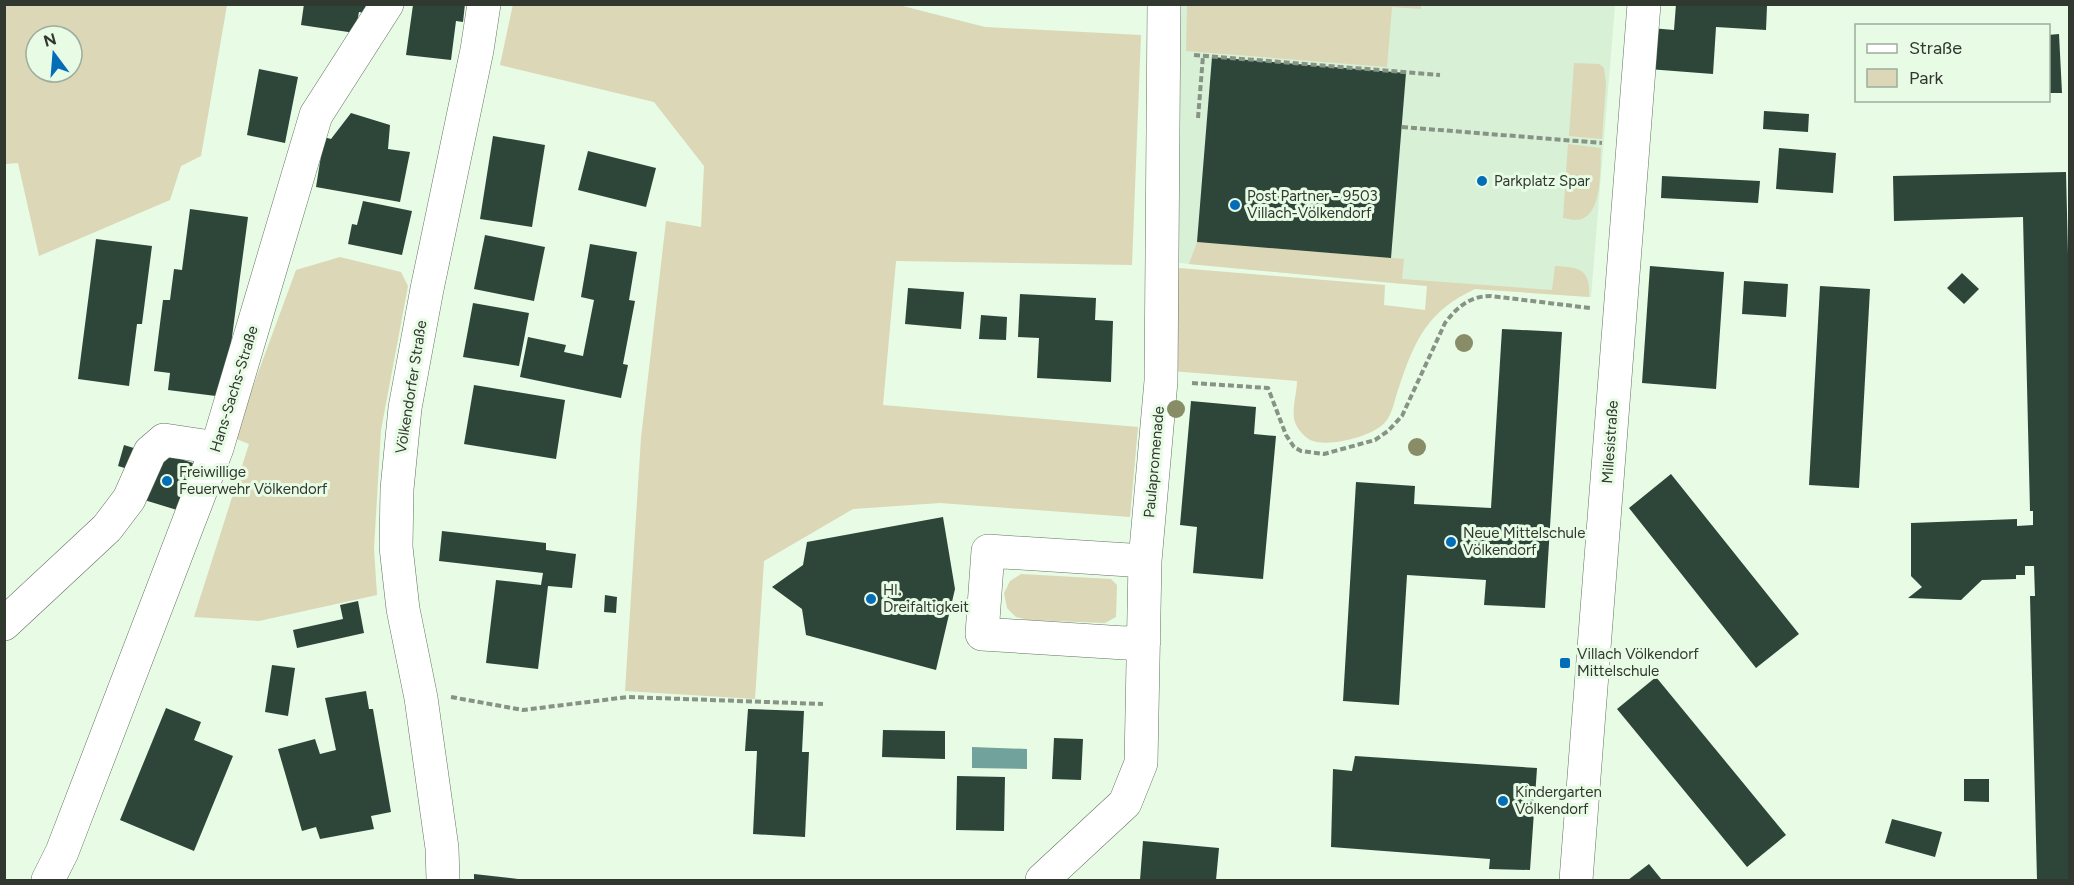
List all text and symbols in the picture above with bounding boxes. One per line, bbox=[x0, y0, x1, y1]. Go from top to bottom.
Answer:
north arrow bbox=[24, 24, 84, 84]
legend bbox=[1855, 24, 2050, 102]
text: N bbox=[41, 29, 59, 51]
text: Straße bbox=[1909, 37, 1962, 59]
text: Park bbox=[1909, 67, 1944, 89]
place label: Parkplatz Spar bbox=[1494, 172, 1590, 190]
marker: Parkplatz Spar bbox=[1475, 174, 1489, 188]
place label: Post Partner - 9503 Villach-Völkendorf bbox=[1247, 187, 1378, 222]
marker: Post Partner - 9503 Villach-Völkendorf bbox=[1228, 198, 1242, 212]
street label: Völkendorfer Straße bbox=[392, 319, 430, 455]
street label: Hans-Sachs-Straße bbox=[206, 324, 262, 454]
street label: Millesistraße bbox=[1598, 400, 1622, 484]
street label: Paulapromenade bbox=[1140, 405, 1168, 519]
place label: Freiwillige Feuerwehr Völkendorf bbox=[179, 463, 328, 498]
marker: Freiwillige Feuerwehr Völkendorf bbox=[160, 474, 174, 488]
place label: Neue Mittelschule Völkendorf bbox=[1463, 524, 1585, 559]
marker: Neue Mittelschule Völkendorf bbox=[1444, 535, 1458, 549]
place label: Hl. Dreifaltigkeit bbox=[883, 581, 969, 616]
marker: Hl. Dreifaltigkeit bbox=[864, 592, 878, 606]
place label: Villach Völkendorf Mittelschule bbox=[1577, 645, 1699, 680]
marker: Villach Völkendorf Mittelschule bbox=[1558, 656, 1572, 670]
place label: Kindergarten Völkendorf bbox=[1515, 783, 1602, 818]
marker: Kindergarten Völkendorf bbox=[1496, 794, 1510, 808]

